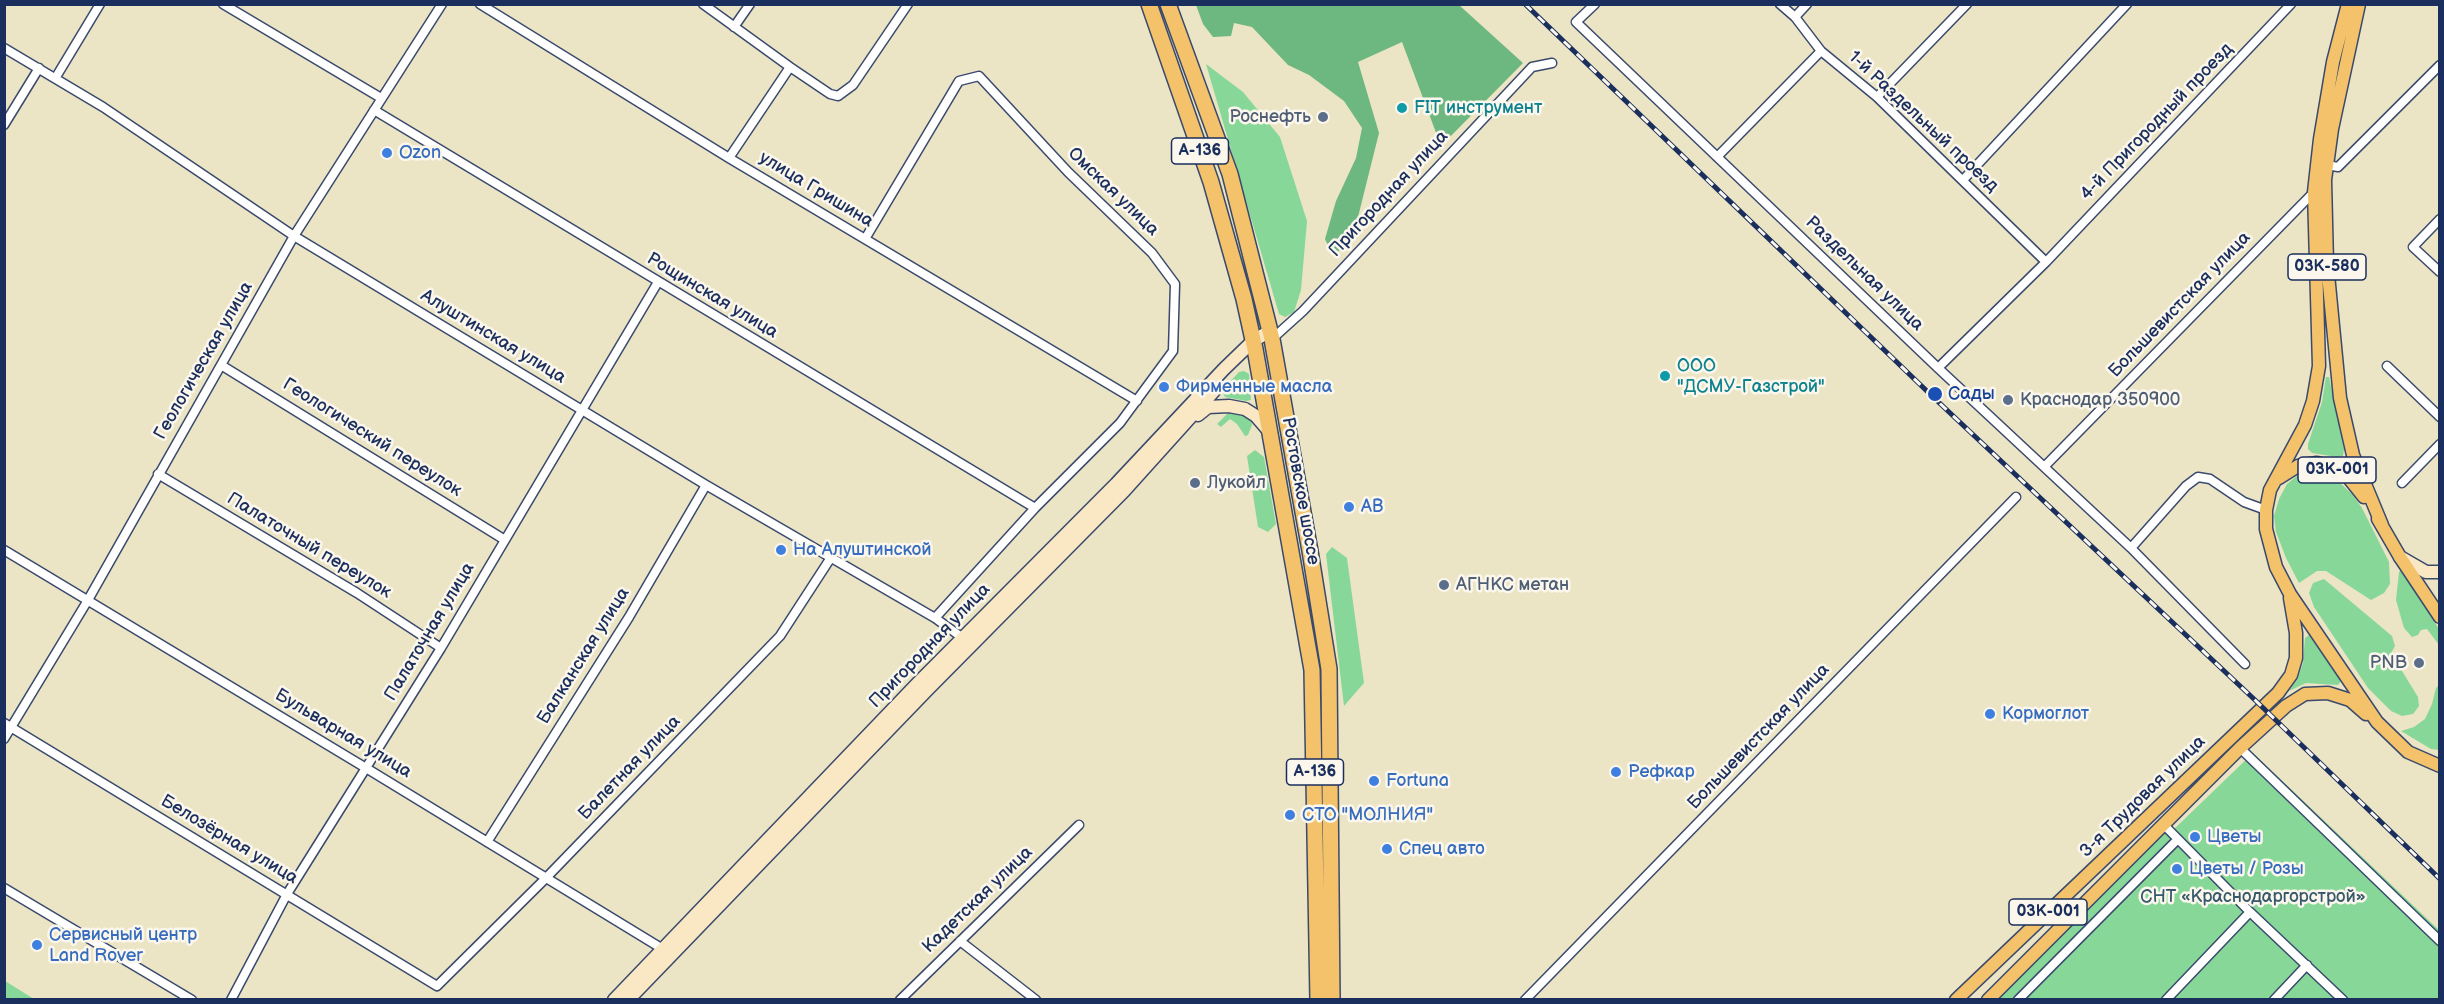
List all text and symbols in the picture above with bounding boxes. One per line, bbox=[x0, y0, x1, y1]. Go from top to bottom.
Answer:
street label: 4-й Пригородный проезд bbox=[2076, 39, 2238, 205]
street label: 1-й Раздельный проезд bbox=[1843, 47, 2003, 197]
place label: FIT инструмент bbox=[1414, 97, 1542, 119]
marker: FIT инструмент bbox=[1395, 101, 1409, 115]
place label: Роснефть bbox=[1229, 106, 1311, 128]
marker: Роснефть bbox=[1316, 110, 1330, 124]
street label: Пригородная улица bbox=[1325, 126, 1453, 262]
road number: А-136 bbox=[1172, 138, 1228, 164]
place label: Ozon bbox=[399, 142, 441, 164]
street label: Омская улица bbox=[1063, 143, 1163, 241]
marker: Ozon bbox=[380, 146, 394, 160]
street label: улица Гришина bbox=[755, 147, 877, 233]
street label: Раздельная улица bbox=[1800, 212, 1928, 336]
street label: Большевистская улица bbox=[2105, 228, 2255, 382]
street label: Рощинская улица bbox=[642, 248, 782, 344]
road number: 03К-580 bbox=[2288, 254, 2366, 280]
street label: Геологическая улица bbox=[150, 278, 258, 444]
street label: Алуштинская улица bbox=[417, 285, 569, 389]
place label: ООО "ДСМУ-Газстрой" bbox=[1677, 355, 1825, 398]
marker: ООО "ДСМУ-Газстрой" bbox=[1658, 369, 1672, 383]
street label: Геологический переулок bbox=[279, 374, 465, 502]
place label: Фирменные масла bbox=[1176, 376, 1332, 398]
marker: Фирменные масла bbox=[1157, 380, 1171, 394]
place label: Сады bbox=[1948, 383, 1995, 405]
marker: Сады bbox=[1926, 385, 1944, 403]
place label: Краснодар 350900 bbox=[2020, 389, 2180, 411]
marker: Краснодар 350900 bbox=[2001, 393, 2015, 407]
street label: Ростовское шоссе bbox=[1276, 415, 1324, 567]
road number: 03К-001 bbox=[2298, 457, 2376, 483]
place label: Лукойл bbox=[1207, 472, 1266, 494]
marker: Лукойл bbox=[1188, 476, 1202, 490]
street label: Палаточный переулок bbox=[223, 488, 395, 604]
place label: АВ bbox=[1361, 496, 1383, 518]
marker: АВ bbox=[1342, 500, 1356, 514]
place label: На Алуштинской bbox=[793, 539, 932, 561]
marker: На Алуштинской bbox=[774, 543, 788, 557]
street label: Палаточная улица bbox=[380, 559, 480, 705]
place label: АГНКС метан bbox=[1456, 574, 1569, 596]
marker: АГНКС метан bbox=[1437, 578, 1451, 592]
street label: Пригородная улица bbox=[865, 579, 995, 713]
street label: Балканская улица bbox=[533, 584, 635, 728]
place label: PNB bbox=[2370, 652, 2407, 674]
marker: PNB bbox=[2412, 656, 2426, 670]
street label: Большевистская улица bbox=[1684, 660, 1834, 814]
street label: Бульварная улица bbox=[271, 685, 415, 783]
place label: Кормоглот bbox=[2002, 703, 2089, 725]
marker: Кормоглот bbox=[1983, 707, 1997, 721]
street label: Балетная улица bbox=[575, 711, 685, 825]
street label: 3-я Трудовая улица bbox=[2076, 731, 2210, 863]
road number: А-136 bbox=[1286, 759, 1344, 785]
place label: Рефкар bbox=[1628, 761, 1695, 783]
marker: Рефкар bbox=[1609, 765, 1623, 779]
place label: Fortuna bbox=[1386, 770, 1449, 792]
marker: Fortuna bbox=[1367, 774, 1381, 788]
street label: Белозёрная улица bbox=[157, 791, 301, 889]
place label: СТО "МОЛНИЯ" bbox=[1302, 804, 1433, 826]
marker: СТО "МОЛНИЯ" bbox=[1283, 808, 1297, 822]
place label: Цветы bbox=[2207, 826, 2262, 848]
marker: Цветы bbox=[2188, 830, 2202, 844]
place label: Спец авто bbox=[1399, 838, 1485, 860]
street label: Кадетская улица bbox=[918, 842, 1038, 958]
marker: Спец авто bbox=[1380, 842, 1394, 856]
place label: Цветы / Розы bbox=[2189, 858, 2304, 880]
marker: Цветы / Розы bbox=[2170, 862, 2184, 876]
park label: СНТ «Краснодаргорстрой» bbox=[2140, 886, 2366, 908]
road number: 03К-001 bbox=[2009, 899, 2087, 925]
place label: Сервисный центр Land Rover bbox=[49, 924, 197, 966]
marker: Сервисный центр Land Rover bbox=[30, 938, 44, 952]

